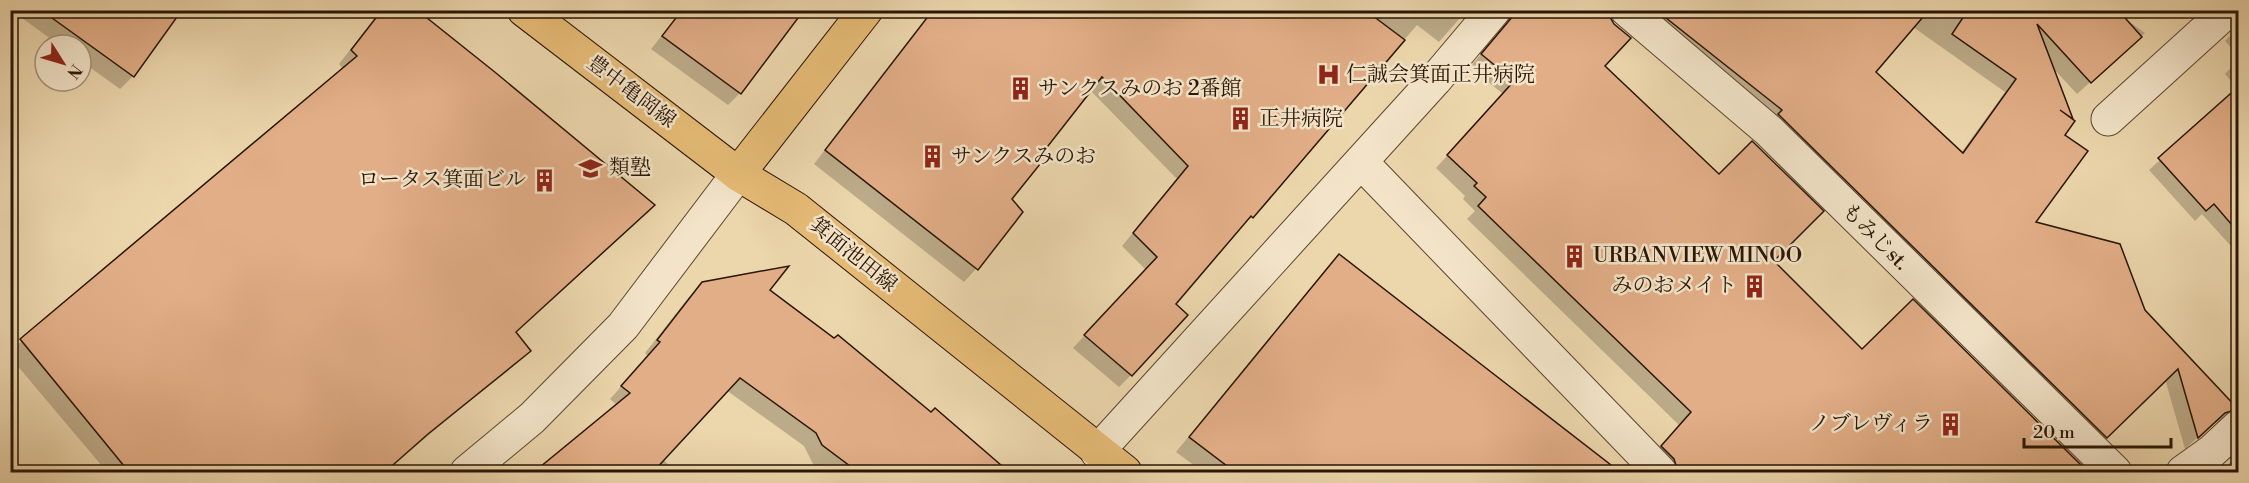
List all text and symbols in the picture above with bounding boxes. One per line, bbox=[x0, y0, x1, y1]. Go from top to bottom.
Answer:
north arrow bbox=[33, 33, 93, 93]
street label: 豊中亀岡線 bbox=[581, 50, 681, 134]
text: N bbox=[62, 60, 86, 83]
hospital icon: 仁誠会箕面正井病院 bbox=[1315, 62, 1341, 88]
place label: 仁誠会箕面正井病院 bbox=[1346, 62, 1535, 88]
building icon: サンクスみのお 2番館 bbox=[1007, 76, 1033, 102]
place label: サンクスみのお 2番館 bbox=[1038, 76, 1242, 102]
building icon: 正井病院 bbox=[1228, 106, 1254, 132]
place label: 正井病院 bbox=[1259, 106, 1343, 132]
building icon: サンクスみのお bbox=[920, 144, 946, 170]
place label: サンクスみのお bbox=[951, 144, 1096, 170]
school or university icon: 類塾 bbox=[578, 155, 604, 181]
place label: 類塾 bbox=[609, 155, 651, 181]
place label: ロータス箕面ビル bbox=[358, 167, 526, 193]
building icon: ロータス箕面ビル bbox=[531, 167, 557, 193]
street label: もみじst. bbox=[1836, 198, 1914, 276]
street label: 箕面池田線 bbox=[804, 212, 902, 298]
building icon: URBANVIEW MINOO bbox=[1562, 243, 1588, 269]
place label: URBANVIEW MINOO bbox=[1593, 243, 1802, 269]
place label: みのおメイト bbox=[1611, 273, 1737, 299]
building icon: みのおメイト bbox=[1742, 273, 1768, 299]
place label: ノブレヴィラ bbox=[1809, 411, 1933, 437]
building icon: ノブレヴィラ bbox=[1938, 411, 1964, 437]
scale bar bbox=[2024, 411, 2171, 449]
text: 20 m bbox=[2033, 421, 2075, 444]

